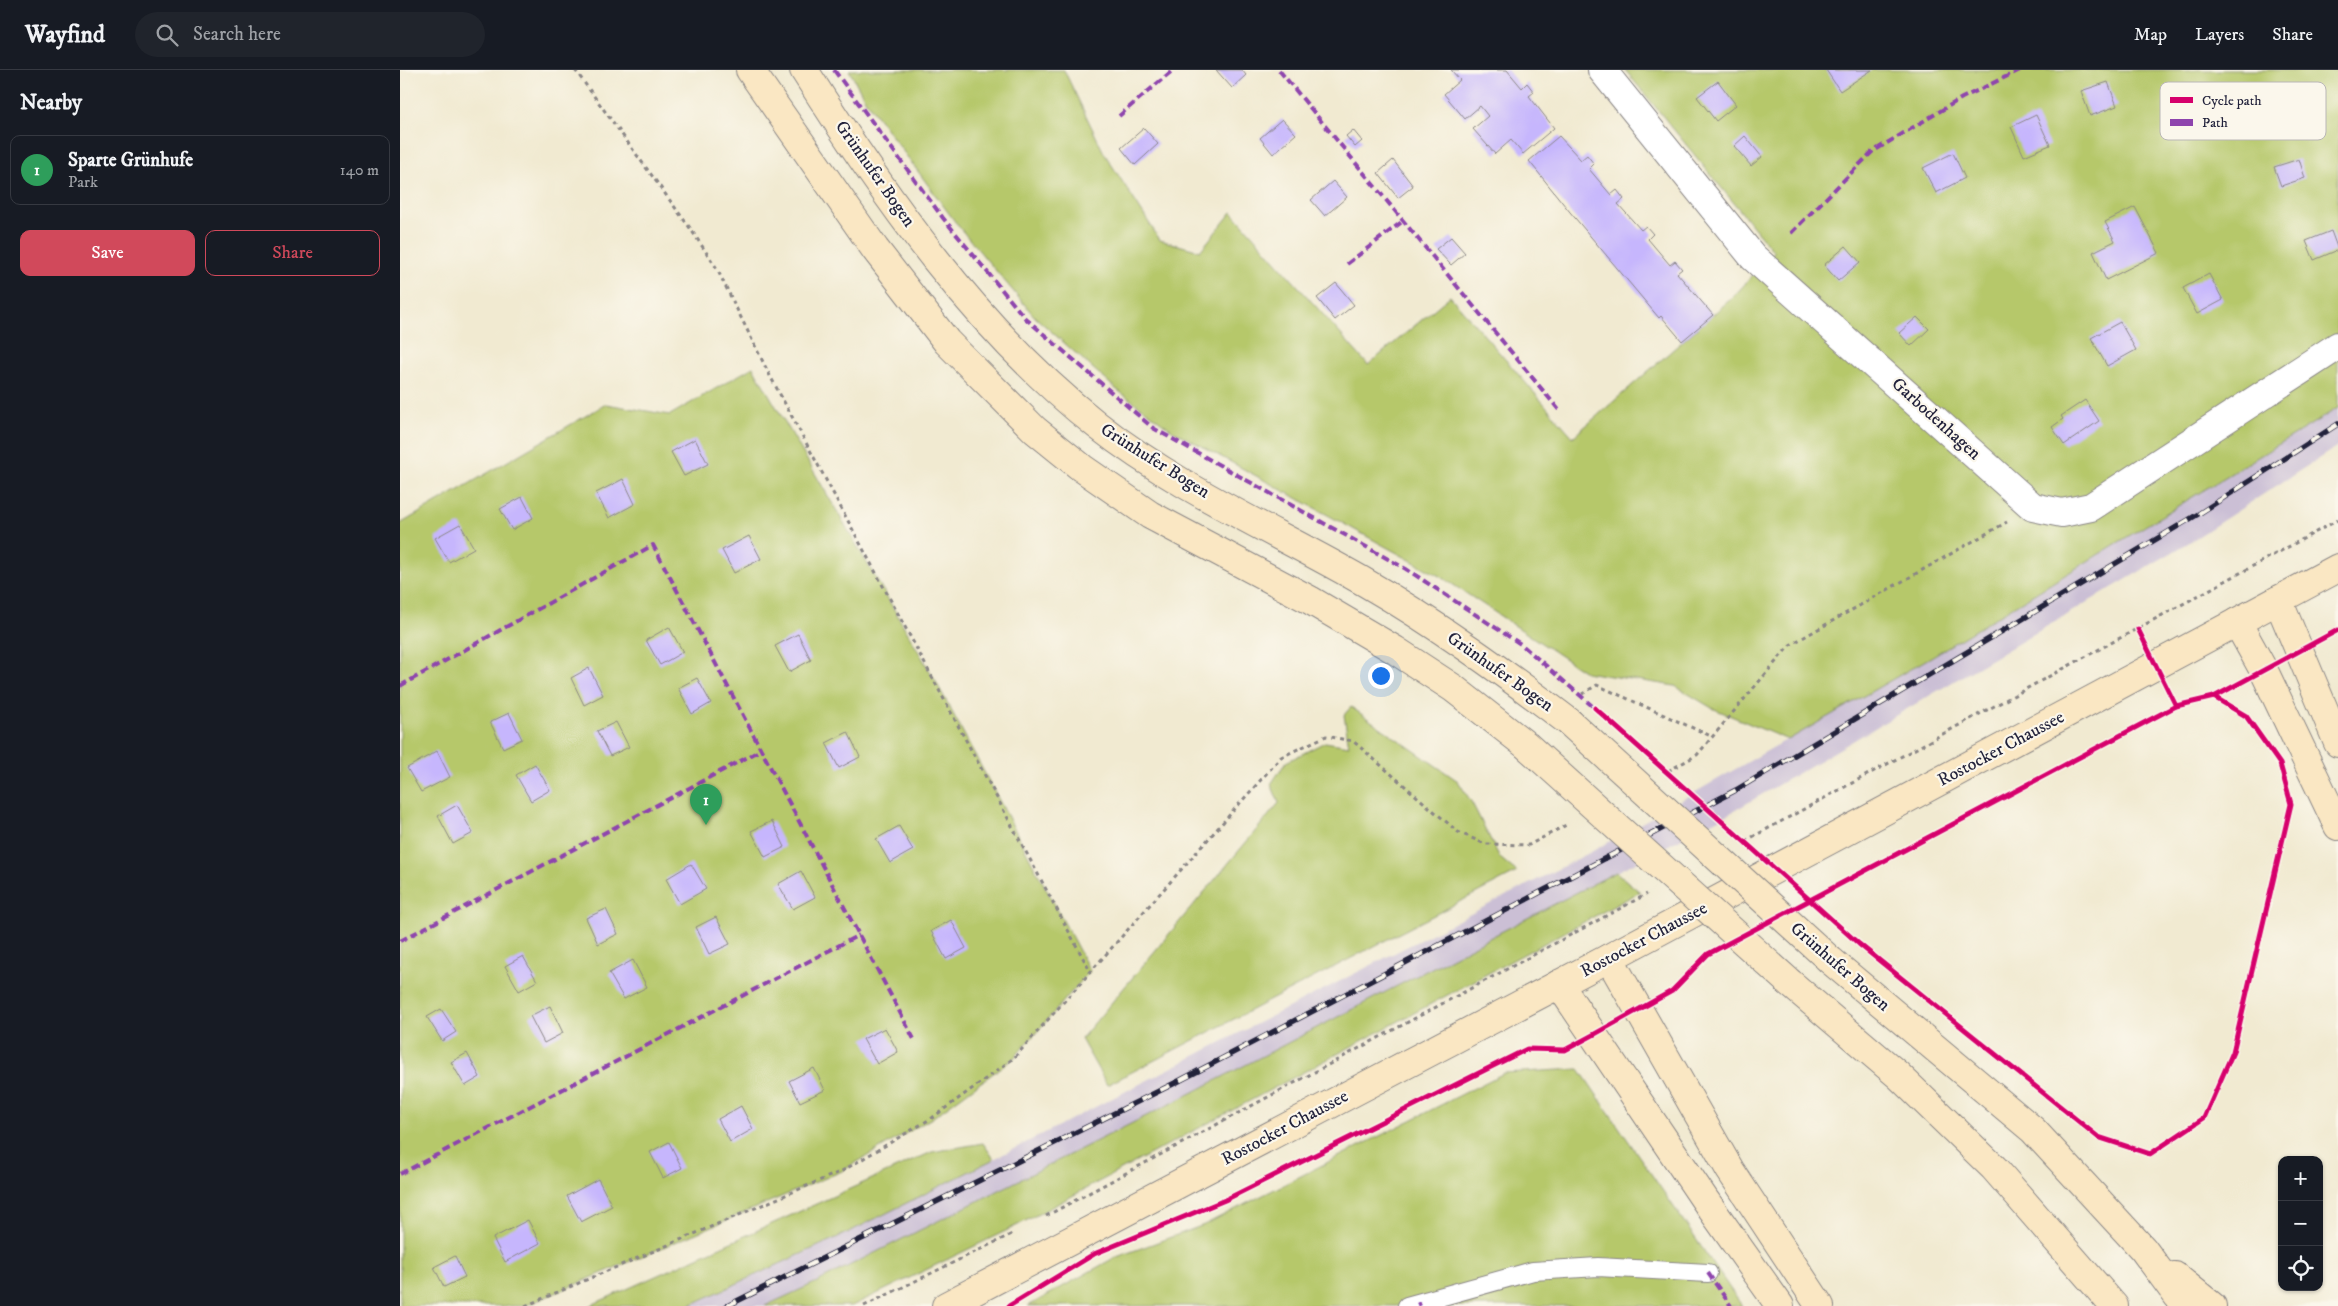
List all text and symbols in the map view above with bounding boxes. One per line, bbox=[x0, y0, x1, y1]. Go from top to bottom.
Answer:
search box bbox=[135, 12, 485, 57]
text: Wayfind bbox=[25, 20, 105, 50]
icon: search bbox=[153, 21, 181, 49]
text: Search here bbox=[193, 23, 281, 46]
text: Map bbox=[2134, 24, 2167, 46]
text: Layers bbox=[2195, 24, 2244, 46]
text: Share bbox=[2272, 24, 2313, 46]
legend bbox=[2160, 82, 2326, 140]
text: Nearby bbox=[20, 90, 82, 116]
text: Cycle path bbox=[2202, 92, 2262, 110]
text: Path bbox=[2202, 114, 2229, 132]
street label: Grünhufer Bogen bbox=[830, 117, 920, 232]
text: Sparte Grünhufe bbox=[68, 149, 193, 172]
text: 1 bbox=[34, 160, 40, 180]
text: 140 m bbox=[340, 160, 379, 180]
text: Park bbox=[68, 172, 98, 192]
button: Save bbox=[20, 230, 195, 276]
button: Share bbox=[205, 230, 380, 276]
street label: Garbodenhagen bbox=[1887, 373, 1986, 465]
street label: Grünhufer Bogen bbox=[1096, 419, 1214, 504]
street label: Grünhufer Bogen bbox=[1443, 627, 1558, 717]
your location bbox=[1368, 663, 1394, 689]
street label: Rostocker Chaussee bbox=[1934, 706, 2068, 792]
pin: 1 bbox=[690, 784, 722, 825]
street label: Rostocker Chaussee bbox=[1577, 897, 1711, 983]
street label: Grünhufer Bogen bbox=[1786, 918, 1895, 1017]
street label: Rostocker Chaussee bbox=[1218, 1085, 1352, 1171]
map controls bbox=[2278, 1156, 2323, 1291]
button: + bbox=[2278, 1156, 2323, 1201]
button: − bbox=[2278, 1201, 2323, 1246]
button: locate bbox=[2278, 1246, 2323, 1291]

